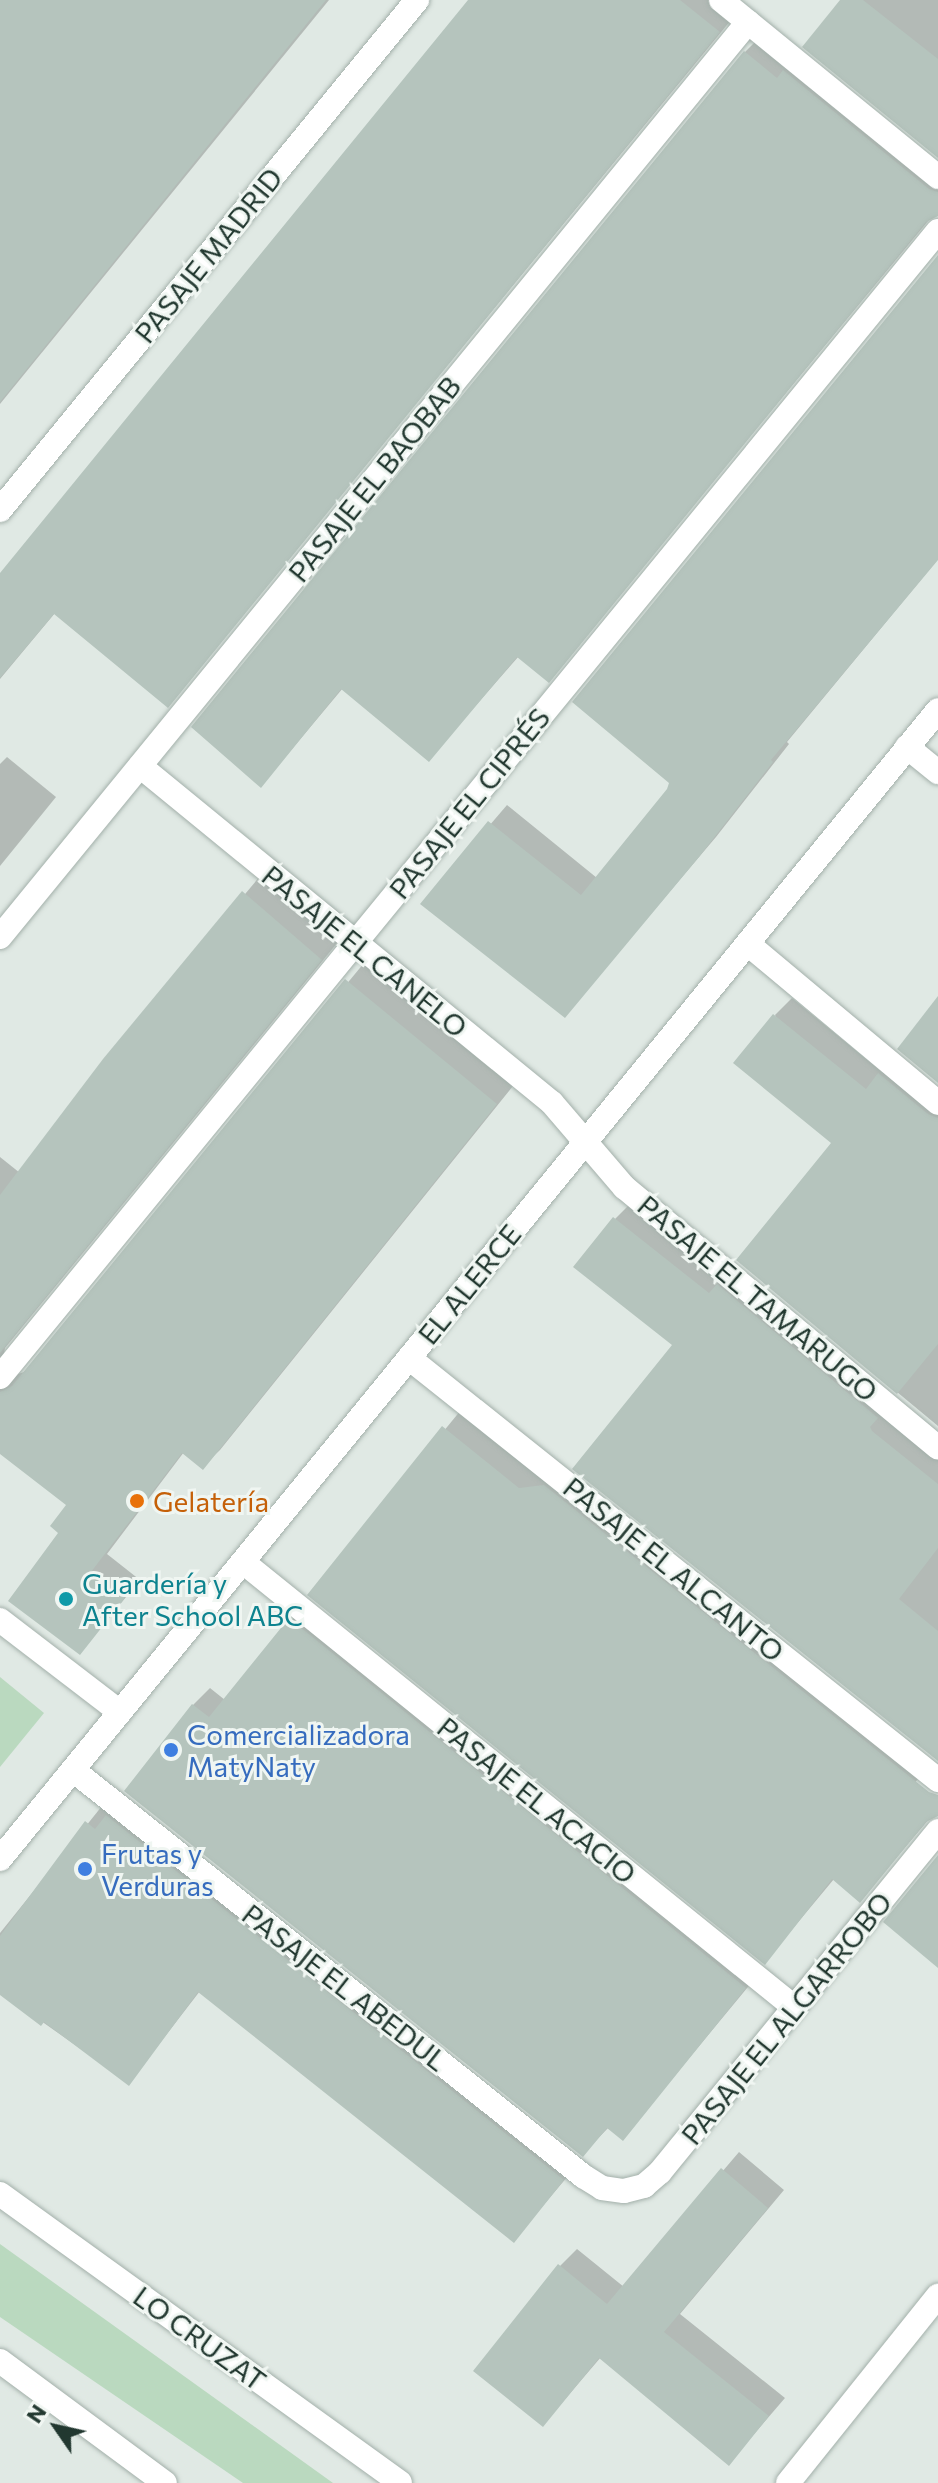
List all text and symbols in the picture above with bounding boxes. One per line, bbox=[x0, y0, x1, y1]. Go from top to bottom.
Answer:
street label: PASAJE MADRID bbox=[127, 161, 289, 349]
street label: PASAJE EL BAOBAB bbox=[281, 370, 467, 588]
street label: PASAJE EL CIPRÉS bbox=[382, 701, 556, 905]
street label: PASAJE EL CANELO bbox=[256, 858, 474, 1044]
street label: PASAJE EL TAMARUGO bbox=[631, 1188, 885, 1408]
street label: EL ALERCE bbox=[411, 1217, 527, 1351]
street label: PASAJE EL ALCANTO bbox=[557, 1470, 791, 1668]
place label: Gelatería bbox=[153, 1484, 269, 1518]
marker: Gelatería bbox=[128, 1492, 146, 1510]
place label: Guardería y After School ABC bbox=[82, 1566, 303, 1632]
marker: Guardería y After School ABC bbox=[57, 1590, 75, 1608]
street label: PASAJE EL ACACIO bbox=[431, 1710, 643, 1890]
place label: Comercializadora MatyNaty bbox=[187, 1717, 410, 1783]
marker: Comercializadora MatyNaty bbox=[162, 1741, 180, 1759]
place label: Frutas y Verduras bbox=[101, 1836, 214, 1902]
marker: Frutas y Verduras bbox=[76, 1860, 94, 1878]
street label: PASAJE EL ALGARROBO bbox=[674, 1885, 898, 2151]
street label: PASAJE EL ABEDUL bbox=[236, 1897, 454, 2077]
street label: LO CRUZAT bbox=[127, 2279, 273, 2397]
north arrow bbox=[16, 2387, 96, 2467]
text: N bbox=[20, 2399, 51, 2428]

